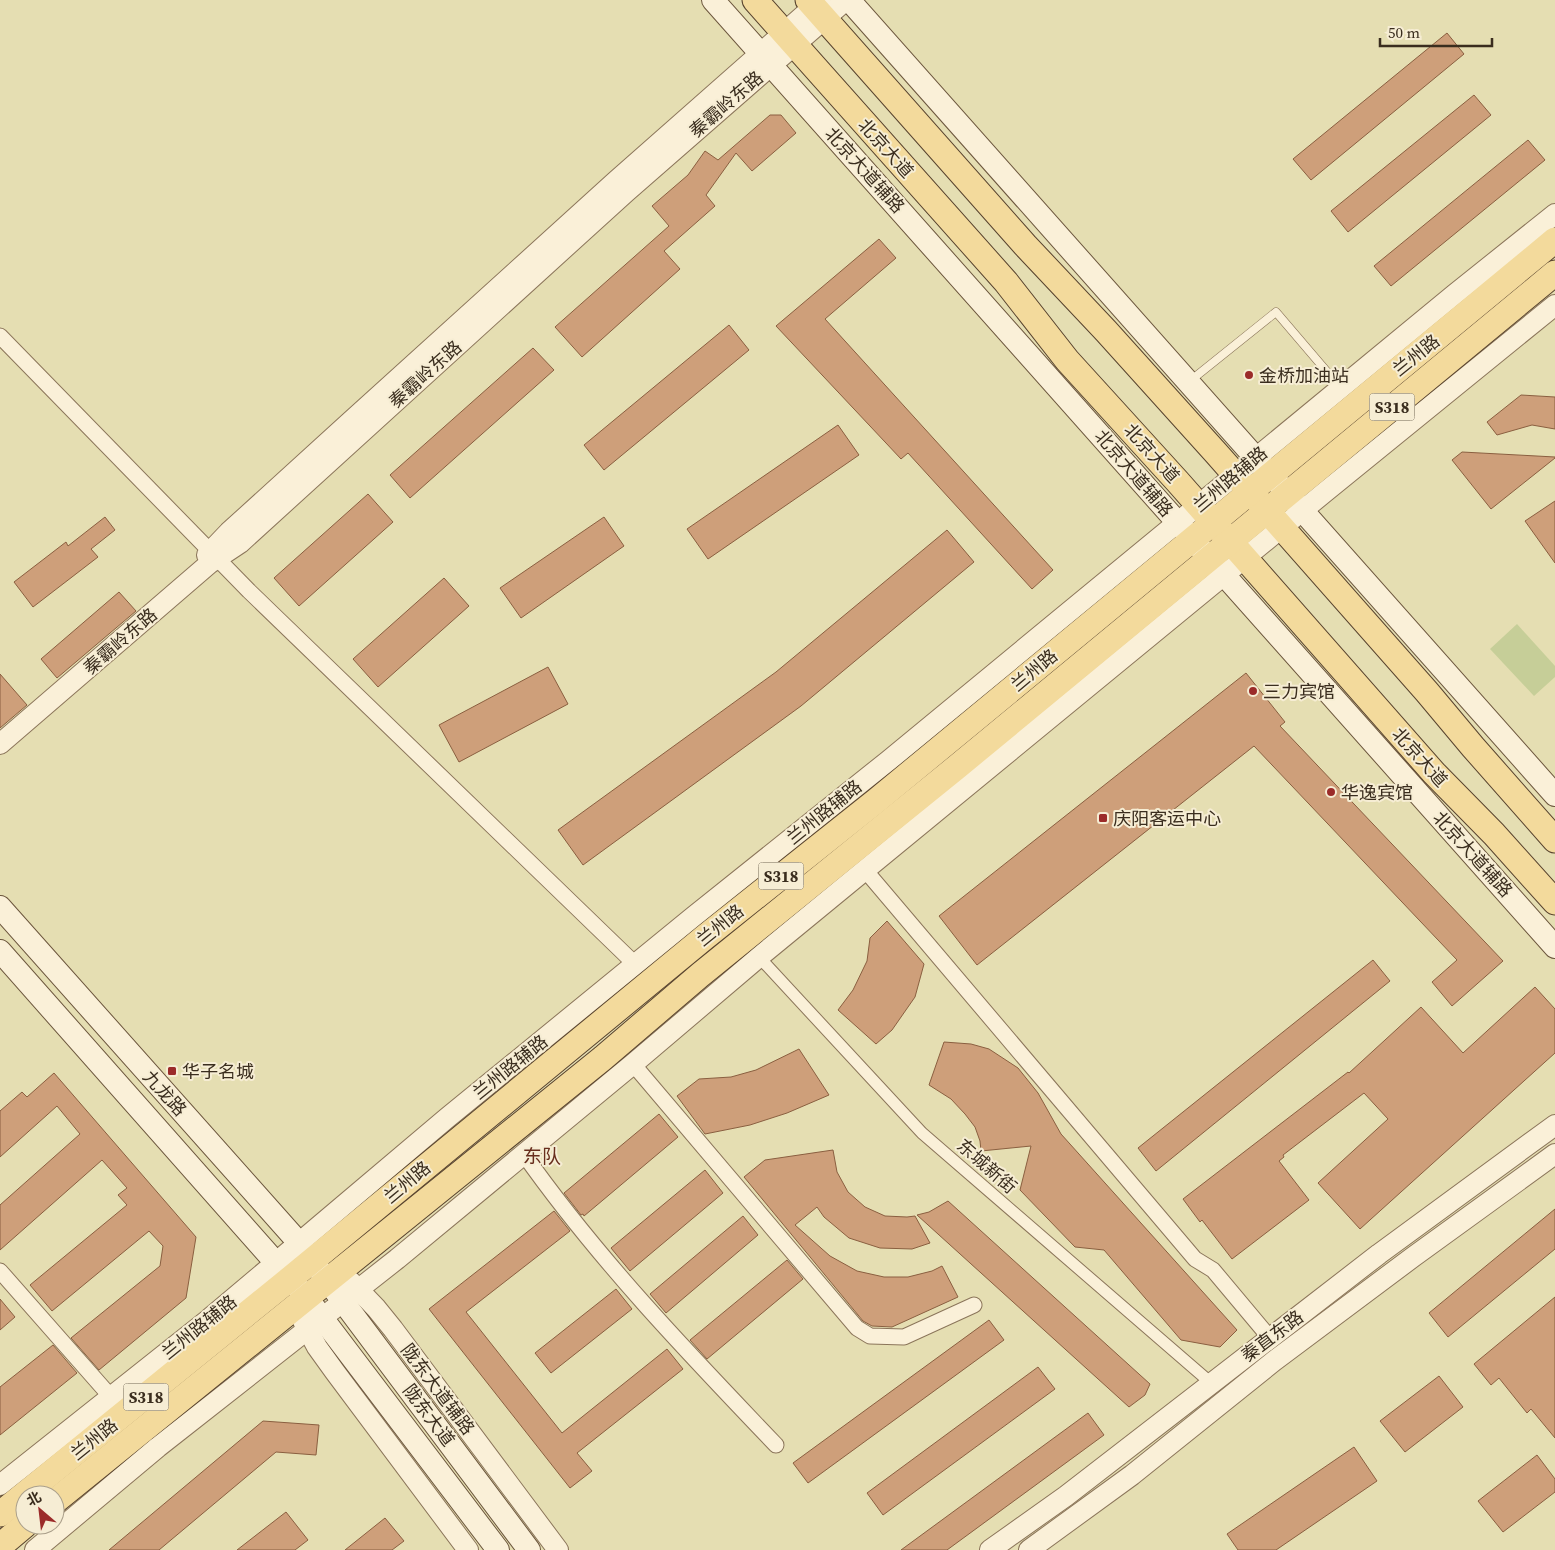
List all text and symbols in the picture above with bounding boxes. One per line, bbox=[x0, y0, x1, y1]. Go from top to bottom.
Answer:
scale bar bbox=[1380, 15, 1492, 47]
text: 50 m bbox=[1388, 22, 1420, 43]
street label: 秦霸岭东路 bbox=[684, 65, 768, 143]
street label: 北京大道 bbox=[853, 113, 919, 183]
street label: 北京大道辅路 bbox=[820, 122, 910, 218]
street label: 兰州路 bbox=[1387, 328, 1445, 382]
street label: 秦霸岭东路 bbox=[383, 335, 467, 413]
place label: 金桥加油站 bbox=[1259, 363, 1349, 388]
marker: 金桥加油站 bbox=[1243, 369, 1255, 381]
road number: S318 bbox=[1370, 394, 1414, 421]
street label: 北京大道 bbox=[1119, 418, 1185, 488]
street label: 北京大道辅路 bbox=[1089, 424, 1179, 522]
street label: 兰州路辅路 bbox=[1187, 440, 1273, 518]
street label: 秦霸岭东路 bbox=[78, 602, 162, 680]
street label: 兰州路 bbox=[1005, 643, 1063, 697]
place label: 三力宾馆 bbox=[1263, 679, 1335, 704]
marker: 三力宾馆 bbox=[1247, 685, 1259, 697]
street label: 北京大道 bbox=[1387, 722, 1453, 792]
street label: 兰州路辅路 bbox=[781, 774, 867, 850]
place label: 华逸宾馆 bbox=[1341, 780, 1413, 805]
marker: 华逸宾馆 bbox=[1325, 786, 1337, 798]
place label: 庆阳客运中心 bbox=[1113, 806, 1221, 831]
street label: 北京大道辅路 bbox=[1428, 806, 1518, 902]
marker: 庆阳客运中心 bbox=[1097, 812, 1109, 824]
road number: S318 bbox=[758, 862, 804, 889]
street label: 兰州路 bbox=[691, 898, 749, 952]
street label: 兰州路辅路 bbox=[467, 1029, 553, 1105]
place label: 华子名城 bbox=[182, 1059, 254, 1084]
street label: 九龙路 bbox=[138, 1065, 192, 1121]
marker: 华子名城 bbox=[166, 1065, 178, 1077]
street label: 东城新街 bbox=[952, 1133, 1022, 1199]
district label: 东队 bbox=[523, 1143, 561, 1169]
street label: 兰州路 bbox=[378, 1155, 436, 1209]
street label: 兰州路辅路 bbox=[156, 1289, 242, 1365]
street label: 秦直东路 bbox=[1236, 1304, 1308, 1368]
street label: 陇东大道辅路 bbox=[397, 1339, 479, 1439]
street label: 陇东大道 bbox=[399, 1380, 459, 1450]
road number: S318 bbox=[124, 1384, 168, 1410]
street label: 兰州路 bbox=[65, 1412, 123, 1466]
north arrow bbox=[15, 1485, 65, 1535]
text: 北 bbox=[23, 1486, 45, 1511]

